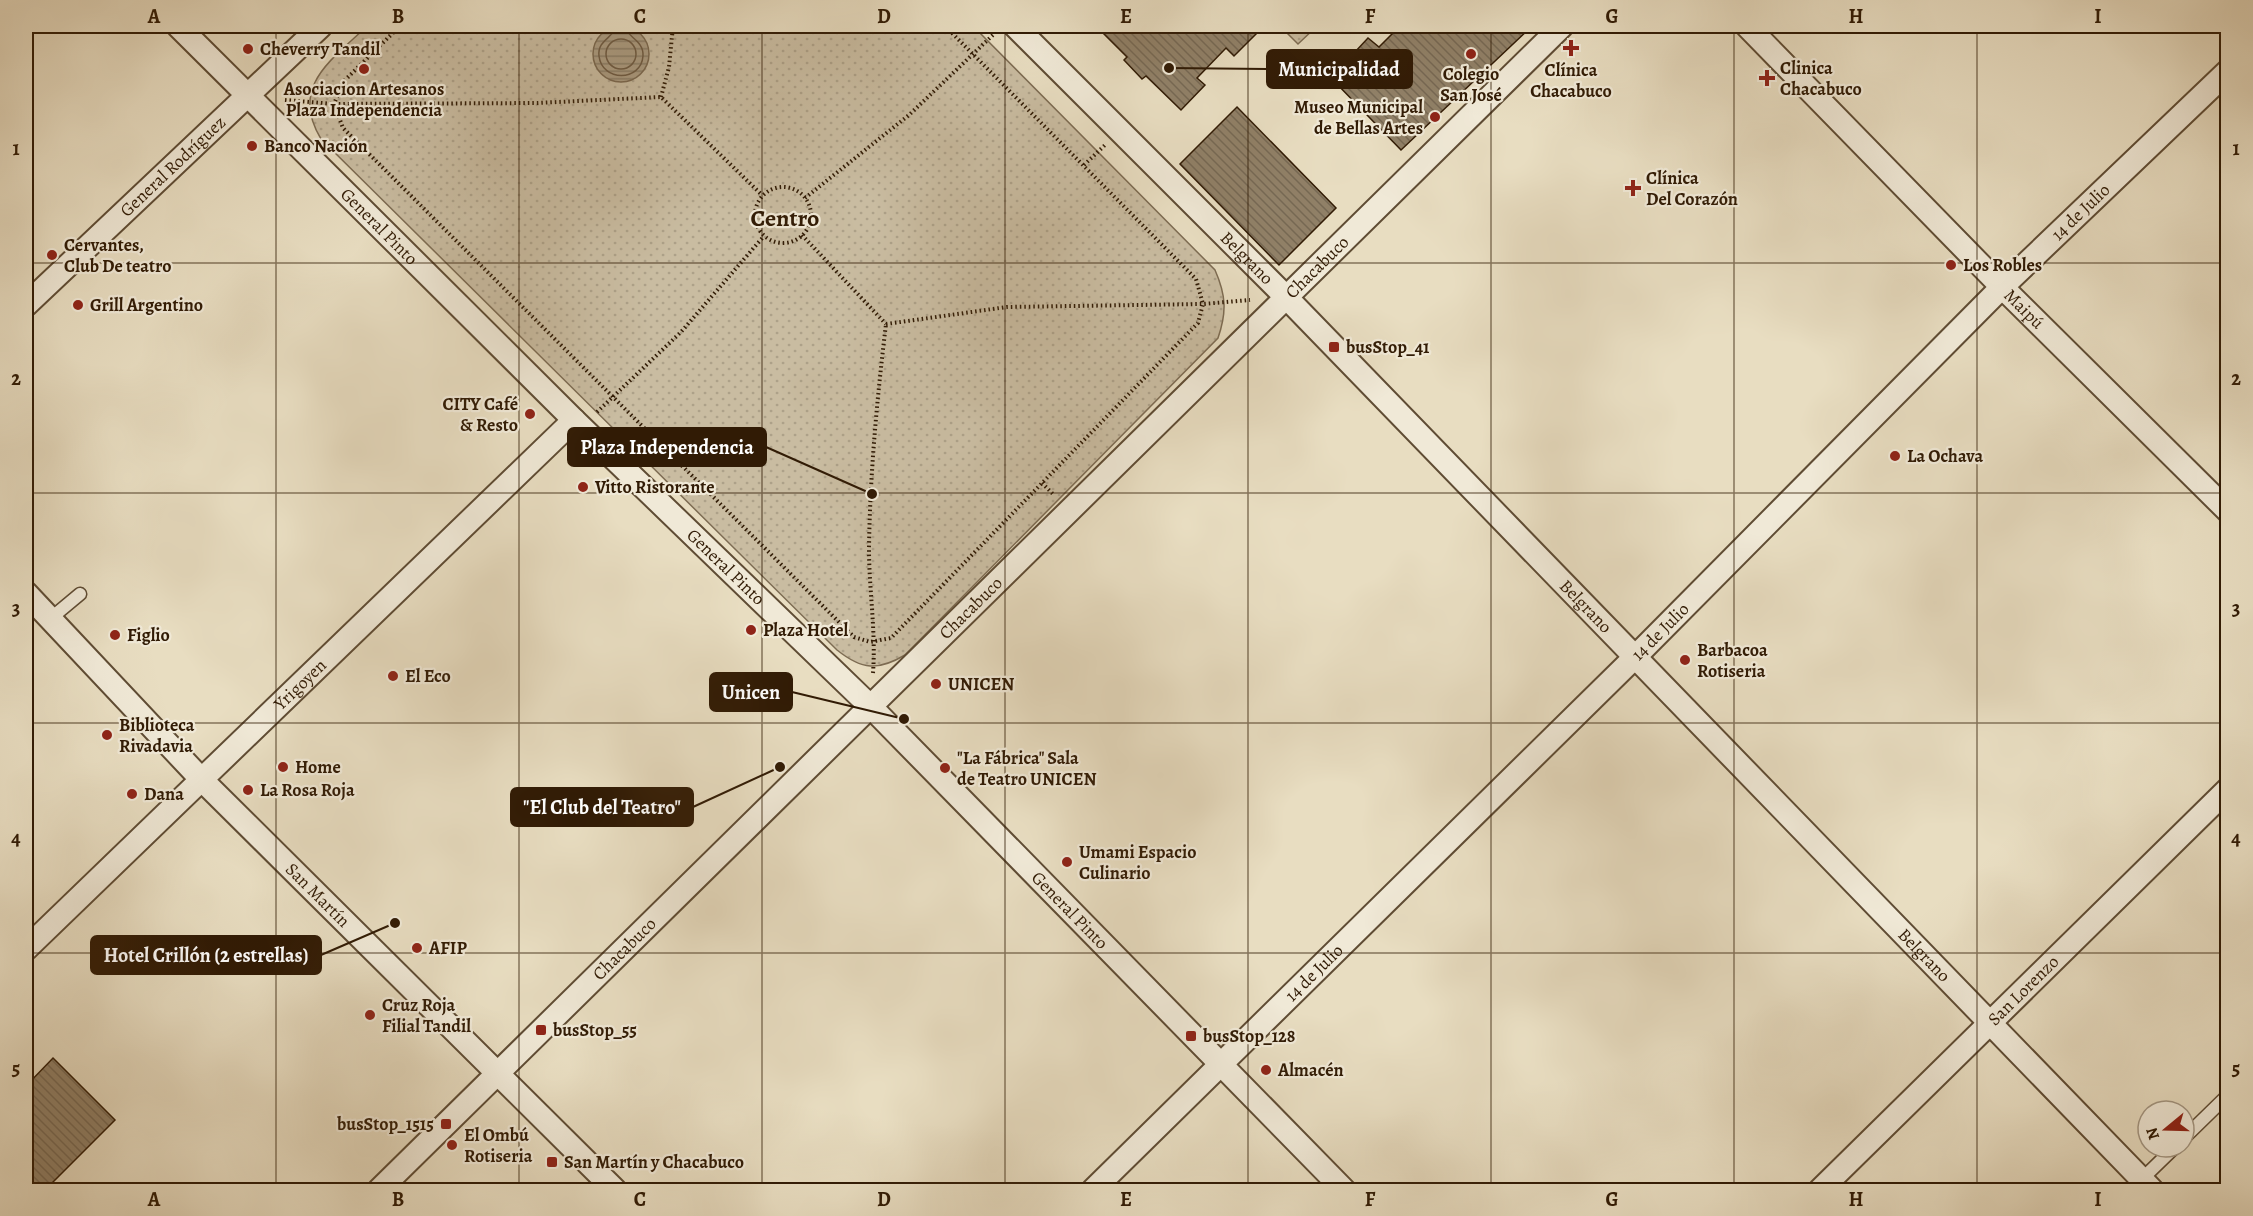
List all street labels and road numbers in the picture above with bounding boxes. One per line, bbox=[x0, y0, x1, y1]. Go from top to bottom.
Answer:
street label: General Rodríguez bbox=[115, 110, 231, 222]
street label: 14 de Julio bbox=[2046, 178, 2115, 246]
street label: General Pinto bbox=[335, 182, 423, 270]
street label: Belgrano bbox=[1215, 226, 1279, 290]
street label: Chacabuco bbox=[1280, 230, 1354, 304]
street label: Maipú bbox=[1999, 284, 2050, 334]
street label: General Pinto bbox=[682, 523, 770, 610]
street label: Chacabuco bbox=[934, 571, 1008, 645]
street label: Belgrano bbox=[1554, 574, 1617, 638]
street label: 14 de Julio bbox=[1626, 597, 1694, 666]
street label: Yrigoyen bbox=[268, 653, 332, 716]
street label: San Martín bbox=[280, 857, 356, 933]
street label: General Pinto bbox=[1026, 866, 1114, 954]
street label: Chacabuco bbox=[587, 912, 661, 985]
street label: Belgrano bbox=[1893, 923, 1956, 987]
street label: 14 de Julio bbox=[1280, 939, 1348, 1007]
street label: San Lorenzo bbox=[1982, 950, 2064, 1031]

